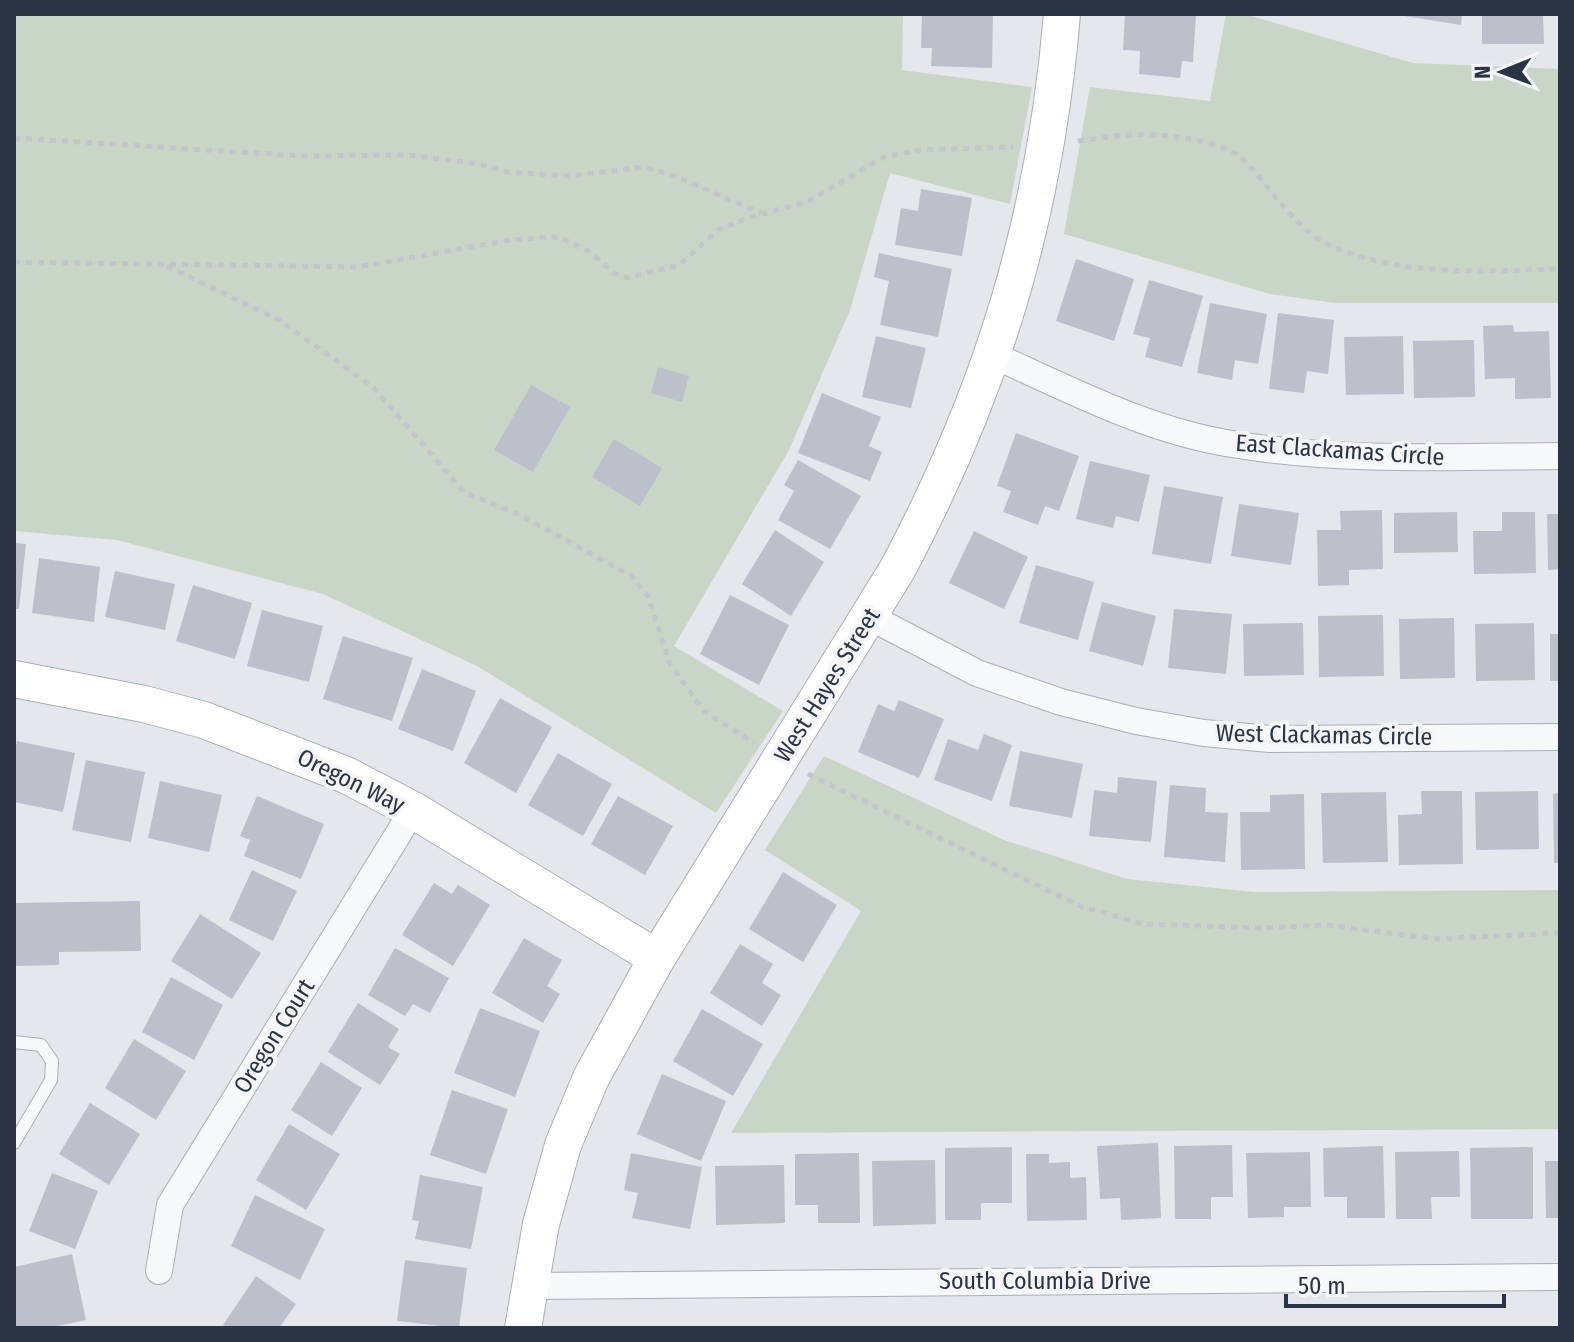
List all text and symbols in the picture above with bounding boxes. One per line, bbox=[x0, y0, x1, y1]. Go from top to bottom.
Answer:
north arrow bbox=[1462, 32, 1542, 112]
text: N bbox=[1469, 66, 1496, 79]
street label: East Clackamas Circle bbox=[1235, 429, 1445, 471]
street label: West Hayes Street bbox=[768, 603, 886, 767]
street label: West Clackamas Circle bbox=[1216, 719, 1432, 751]
street label: Oregon Way bbox=[293, 743, 409, 819]
street label: Oregon Court bbox=[228, 974, 320, 1098]
scale bar bbox=[1286, 1258, 1504, 1308]
street label: South Columbia Drive bbox=[939, 1267, 1151, 1295]
text: 50 m bbox=[1298, 1272, 1346, 1300]

